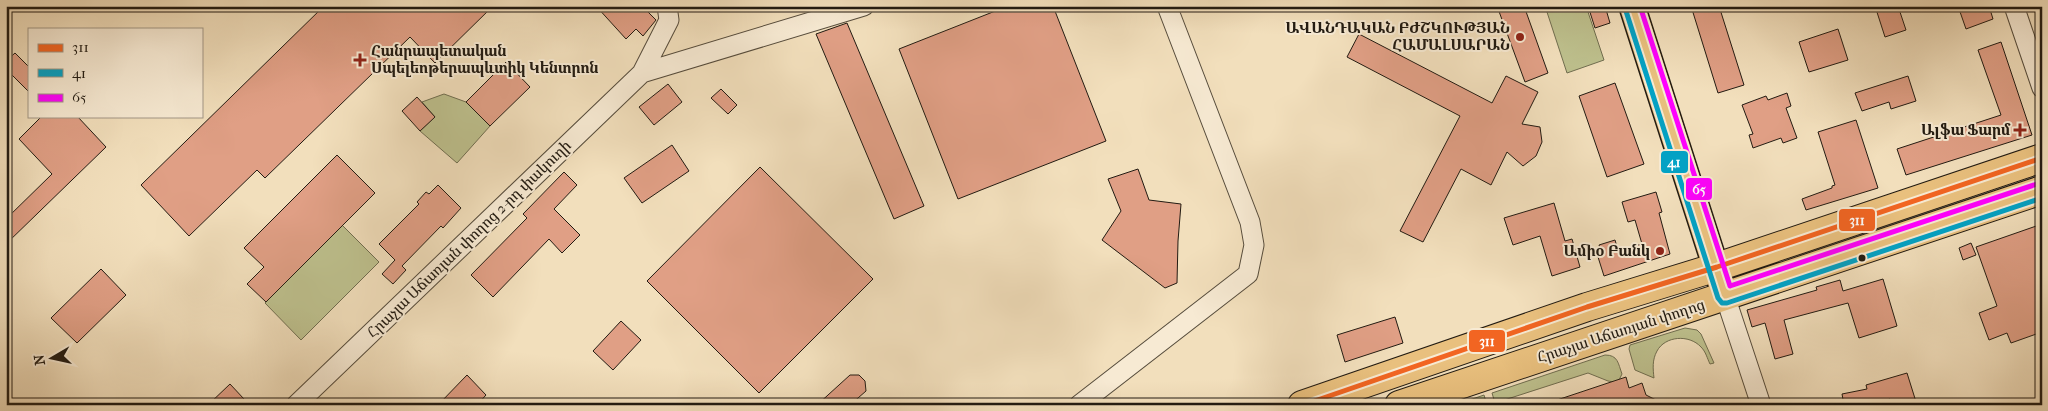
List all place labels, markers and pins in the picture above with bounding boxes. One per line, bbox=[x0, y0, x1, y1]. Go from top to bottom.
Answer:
place label: ԱՎԱՆԴԱԿԱՆ ԲԺՇԿՈՒԹՅԱՆ ՀԱՄԱԼՍԱՐԱՆ bbox=[1285, 19, 1510, 54]
marker: ԱՎԱՆԴԱԿԱՆ ԲԺՇԿՈՒԹՅԱՆ ՀԱՄԱԼՍԱՐԱՆ bbox=[1514, 31, 1526, 43]
place label: Հանրապետական Սպելեոթերապևտիկ Կենտրոն bbox=[371, 42, 598, 77]
marker: Հանրապետական Սպելեոթերապևտիկ Կենտրոն bbox=[353, 53, 367, 67]
place label: Ալֆա Ֆարմ bbox=[1921, 121, 2011, 139]
marker: Ալֆա Ֆարմ bbox=[2014, 124, 2026, 136]
place label: Ամիօ Բանկ bbox=[1564, 242, 1650, 260]
marker: Ամիօ Բանկ bbox=[1654, 245, 1666, 257]
unlabelled marker bbox=[1857, 253, 1867, 263]

